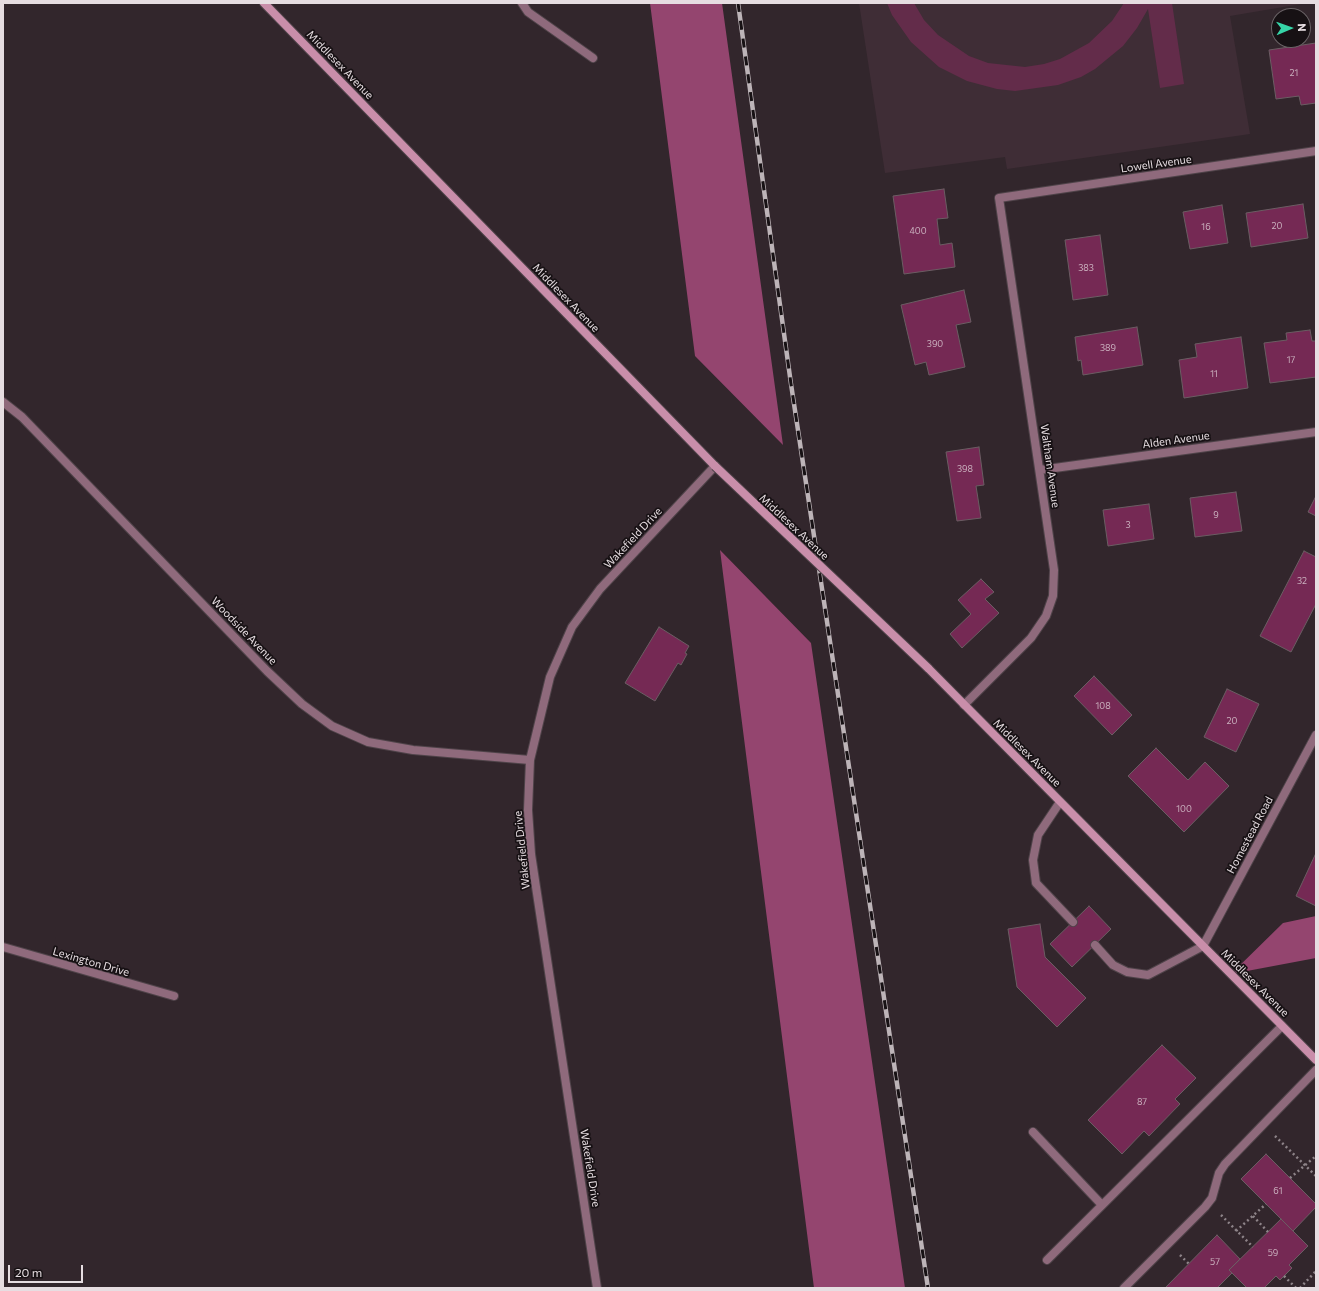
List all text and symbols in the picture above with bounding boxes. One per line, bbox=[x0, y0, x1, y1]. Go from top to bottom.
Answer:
north arrow bbox=[1271, 8, 1311, 48]
text: N bbox=[1296, 23, 1309, 32]
street label: Middlesex Avenue bbox=[304, 28, 376, 102]
house number: 21 bbox=[1290, 68, 1298, 78]
street label: Lowell Avenue bbox=[1120, 152, 1192, 176]
house number: 20 bbox=[1272, 221, 1282, 231]
house number: 16 bbox=[1201, 222, 1211, 232]
house number: 400 bbox=[909, 226, 927, 236]
street label: Middlesex Avenue bbox=[530, 261, 602, 335]
house number: 383 bbox=[1078, 263, 1094, 273]
house number: 390 bbox=[927, 339, 943, 349]
house number: 389 bbox=[1100, 343, 1116, 353]
house number: 17 bbox=[1287, 355, 1295, 365]
house number: 11 bbox=[1210, 369, 1218, 379]
street label: Waltham Avenue bbox=[1038, 423, 1062, 509]
street label: Alden Avenue bbox=[1142, 429, 1210, 451]
house number: 398 bbox=[957, 464, 973, 474]
street label: Middlesex Avenue bbox=[757, 491, 831, 563]
street label: Wakefield Drive bbox=[601, 505, 665, 571]
house number: 9 bbox=[1213, 510, 1219, 520]
house number: 3 bbox=[1125, 520, 1131, 530]
house number: 32 bbox=[1297, 576, 1307, 586]
street label: Woodside Avenue bbox=[208, 595, 280, 667]
house number: 108 bbox=[1095, 701, 1111, 711]
street label: Middlesex Avenue bbox=[990, 716, 1064, 790]
house number: 20 bbox=[1227, 716, 1237, 726]
street label: Homestead Road bbox=[1224, 794, 1276, 876]
house number: 100 bbox=[1176, 804, 1192, 814]
street label: Wakefield Drive bbox=[511, 810, 533, 890]
street label: Lexington Drive bbox=[51, 945, 131, 979]
street label: Middlesex Avenue bbox=[1218, 946, 1292, 1020]
house number: 87 bbox=[1137, 1097, 1147, 1107]
street label: Wakefield Drive bbox=[577, 1128, 603, 1208]
house number: 61 bbox=[1273, 1186, 1283, 1196]
house number: 59 bbox=[1268, 1248, 1278, 1258]
scale bar bbox=[10, 1257, 85, 1283]
house number: 57 bbox=[1210, 1257, 1220, 1267]
text: 20 m bbox=[15, 1265, 42, 1279]

